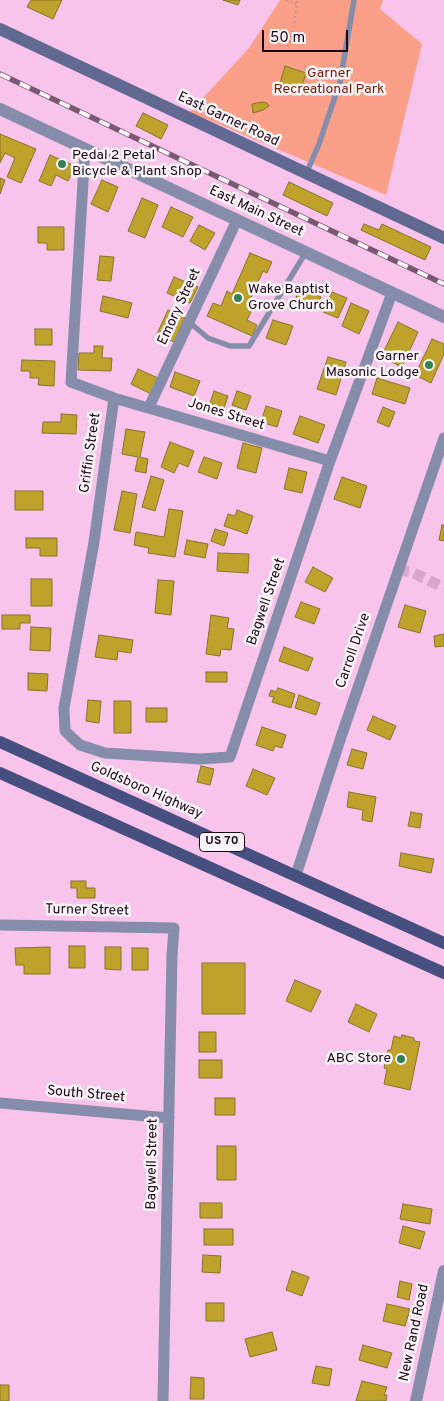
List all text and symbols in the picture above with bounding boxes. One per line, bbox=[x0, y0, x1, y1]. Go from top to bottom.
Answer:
scale bar bbox=[264, 20, 350, 52]
text: 50 m bbox=[270, 29, 305, 48]
park label: Garner Recreational Park bbox=[274, 66, 384, 98]
street label: East Garner Road bbox=[175, 89, 281, 151]
place label: Pedal 2 Petal Bicycle & Plant Shop bbox=[72, 148, 202, 180]
marker: Pedal 2 Petal Bicycle & Plant Shop bbox=[56, 158, 68, 170]
street label: East Main Street bbox=[206, 183, 306, 241]
street label: Emory Street bbox=[155, 266, 205, 348]
place label: Wake Baptist Grove Church bbox=[248, 282, 333, 314]
marker: Wake Baptist Grove Church bbox=[232, 292, 244, 304]
place label: Garner Masonic Lodge bbox=[326, 349, 419, 382]
marker: Garner Masonic Lodge bbox=[423, 359, 435, 371]
street label: Jones Street bbox=[186, 395, 266, 435]
street label: Griffin Street bbox=[77, 412, 105, 494]
street label: Bagwell Street bbox=[244, 556, 290, 648]
street label: Carroll Drive bbox=[333, 611, 375, 691]
street label: Goldsboro Highway bbox=[87, 759, 205, 823]
road number: US 70 bbox=[200, 832, 244, 852]
street label: Turner Street bbox=[45, 902, 129, 920]
place label: ABC Store bbox=[327, 1051, 391, 1067]
marker: ABC Store bbox=[395, 1053, 407, 1065]
street label: South Street bbox=[46, 1083, 126, 1107]
street label: Bagwell Street bbox=[144, 1118, 162, 1210]
street label: New Rand Road bbox=[396, 1283, 434, 1383]

